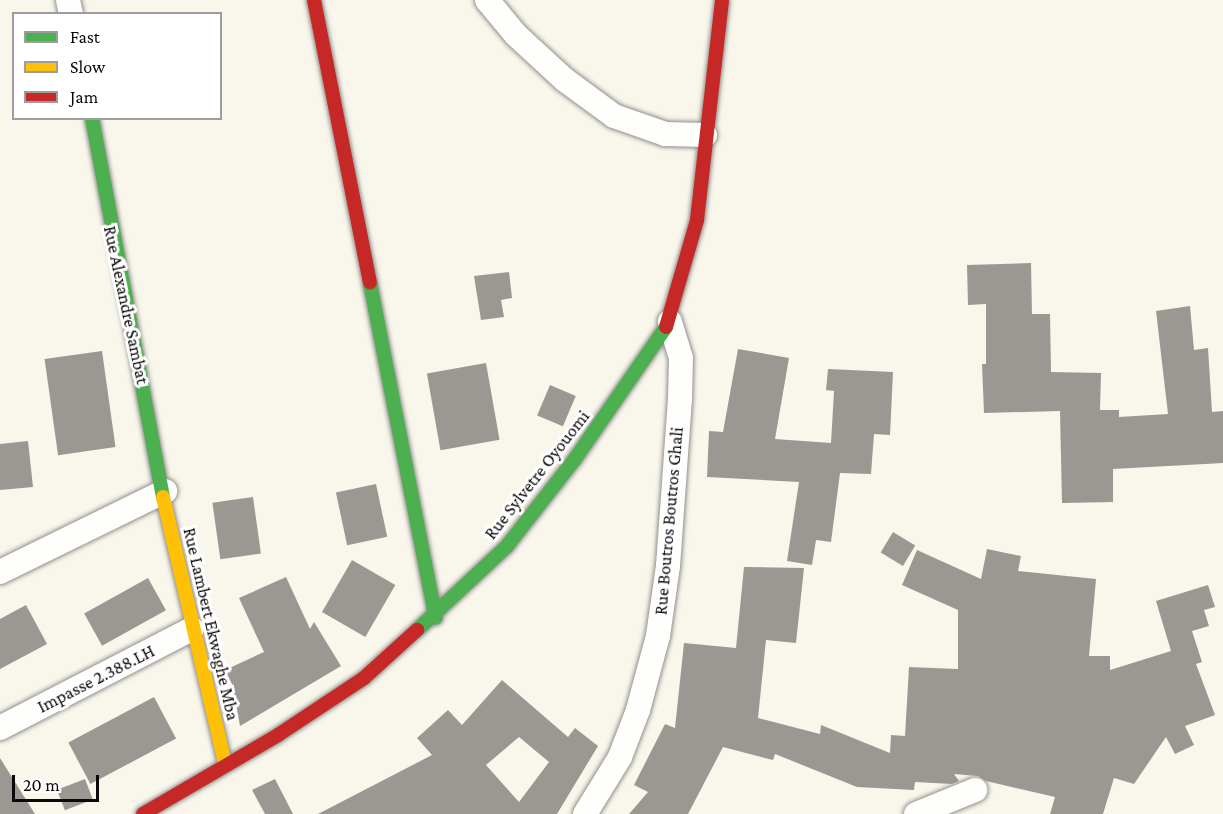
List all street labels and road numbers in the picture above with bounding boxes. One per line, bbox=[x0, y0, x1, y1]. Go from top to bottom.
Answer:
street label: Rue Alexandre Sambat bbox=[99, 224, 153, 386]
street label: Rue Sylvetre Oyouomi bbox=[480, 406, 594, 544]
street label: Rue Boutros Boutros Ghali bbox=[650, 426, 688, 616]
street label: Rue Lambert Ekwaghe Mba bbox=[178, 526, 244, 722]
street label: Impasse 2.388.LH bbox=[34, 640, 158, 718]

